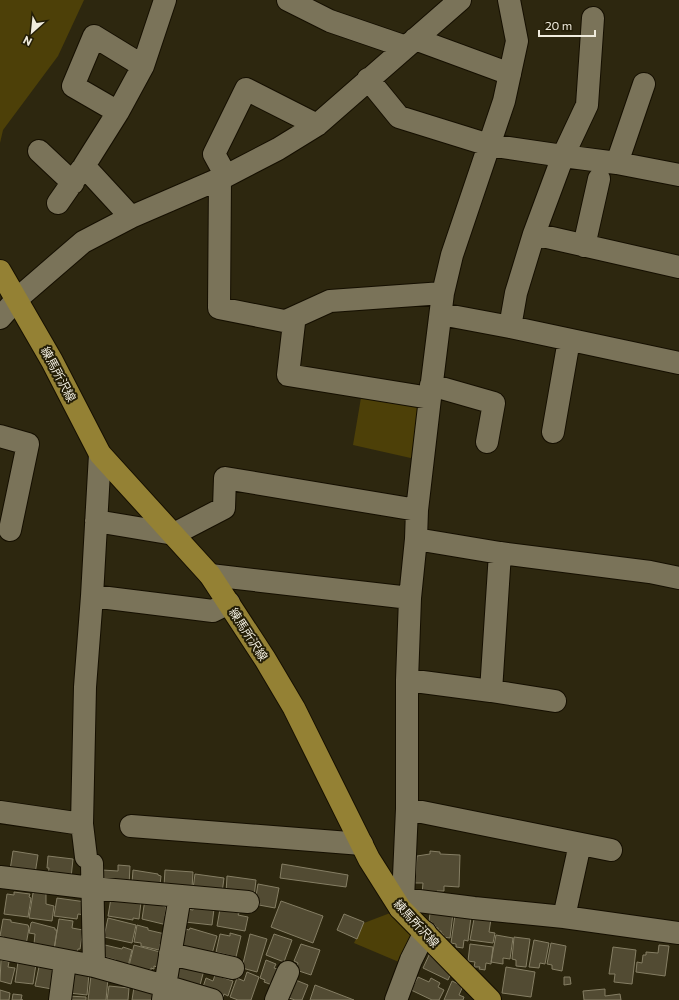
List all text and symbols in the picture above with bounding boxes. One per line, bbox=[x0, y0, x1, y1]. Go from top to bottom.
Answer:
north arrow bbox=[12, 12, 52, 52]
scale bar bbox=[539, 12, 595, 38]
text: 20 m bbox=[545, 18, 572, 32]
text: N bbox=[21, 34, 34, 49]
street label: 練馬所沢線 bbox=[39, 344, 79, 404]
street label: 練馬所沢線 bbox=[227, 605, 271, 663]
street label: 練馬所沢線 bbox=[391, 896, 443, 950]

